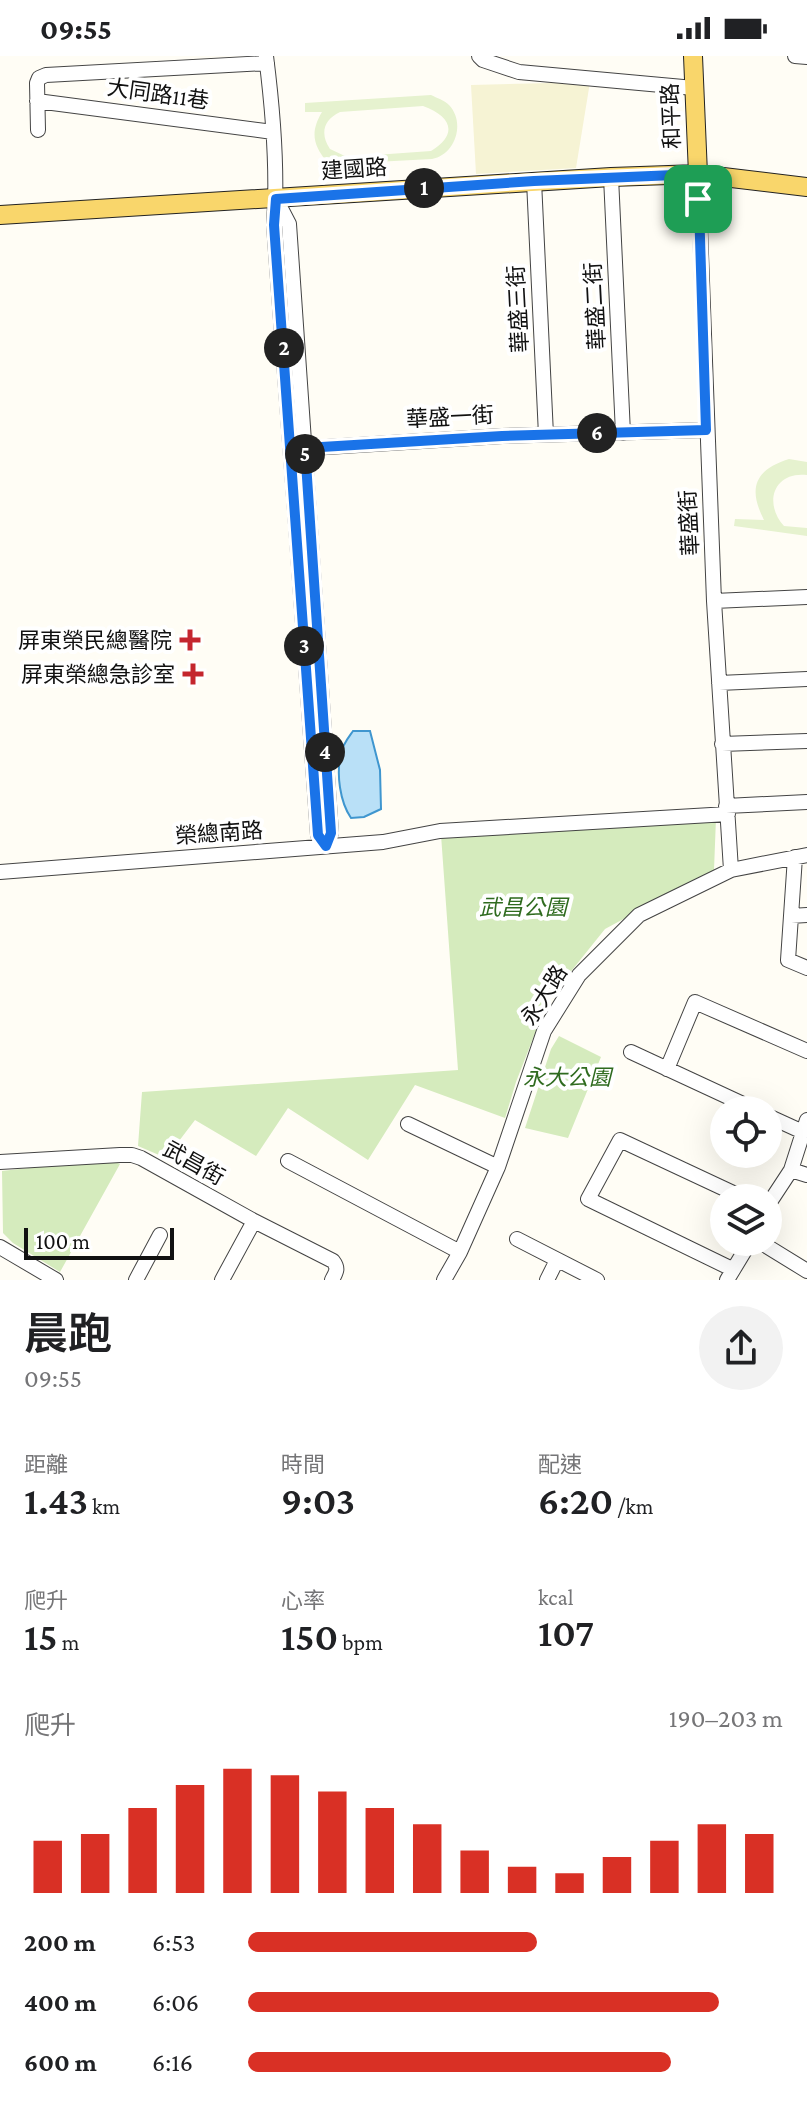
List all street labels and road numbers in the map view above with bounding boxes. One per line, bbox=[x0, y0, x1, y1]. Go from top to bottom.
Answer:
street label: 大同路11巷 bbox=[105, 74, 211, 114]
street label: 和平路 bbox=[657, 83, 685, 149]
street label: 建國路 bbox=[320, 154, 388, 184]
street label: 華盛二街 bbox=[580, 261, 610, 351]
street label: 華盛三街 bbox=[503, 264, 533, 354]
street label: 華盛一街 bbox=[405, 402, 495, 432]
street label: 華盛街 bbox=[675, 489, 703, 557]
street label: 榮總南路 bbox=[174, 817, 264, 849]
street label: 永大路 bbox=[516, 960, 572, 1030]
street label: 武昌街 bbox=[159, 1136, 229, 1190]

